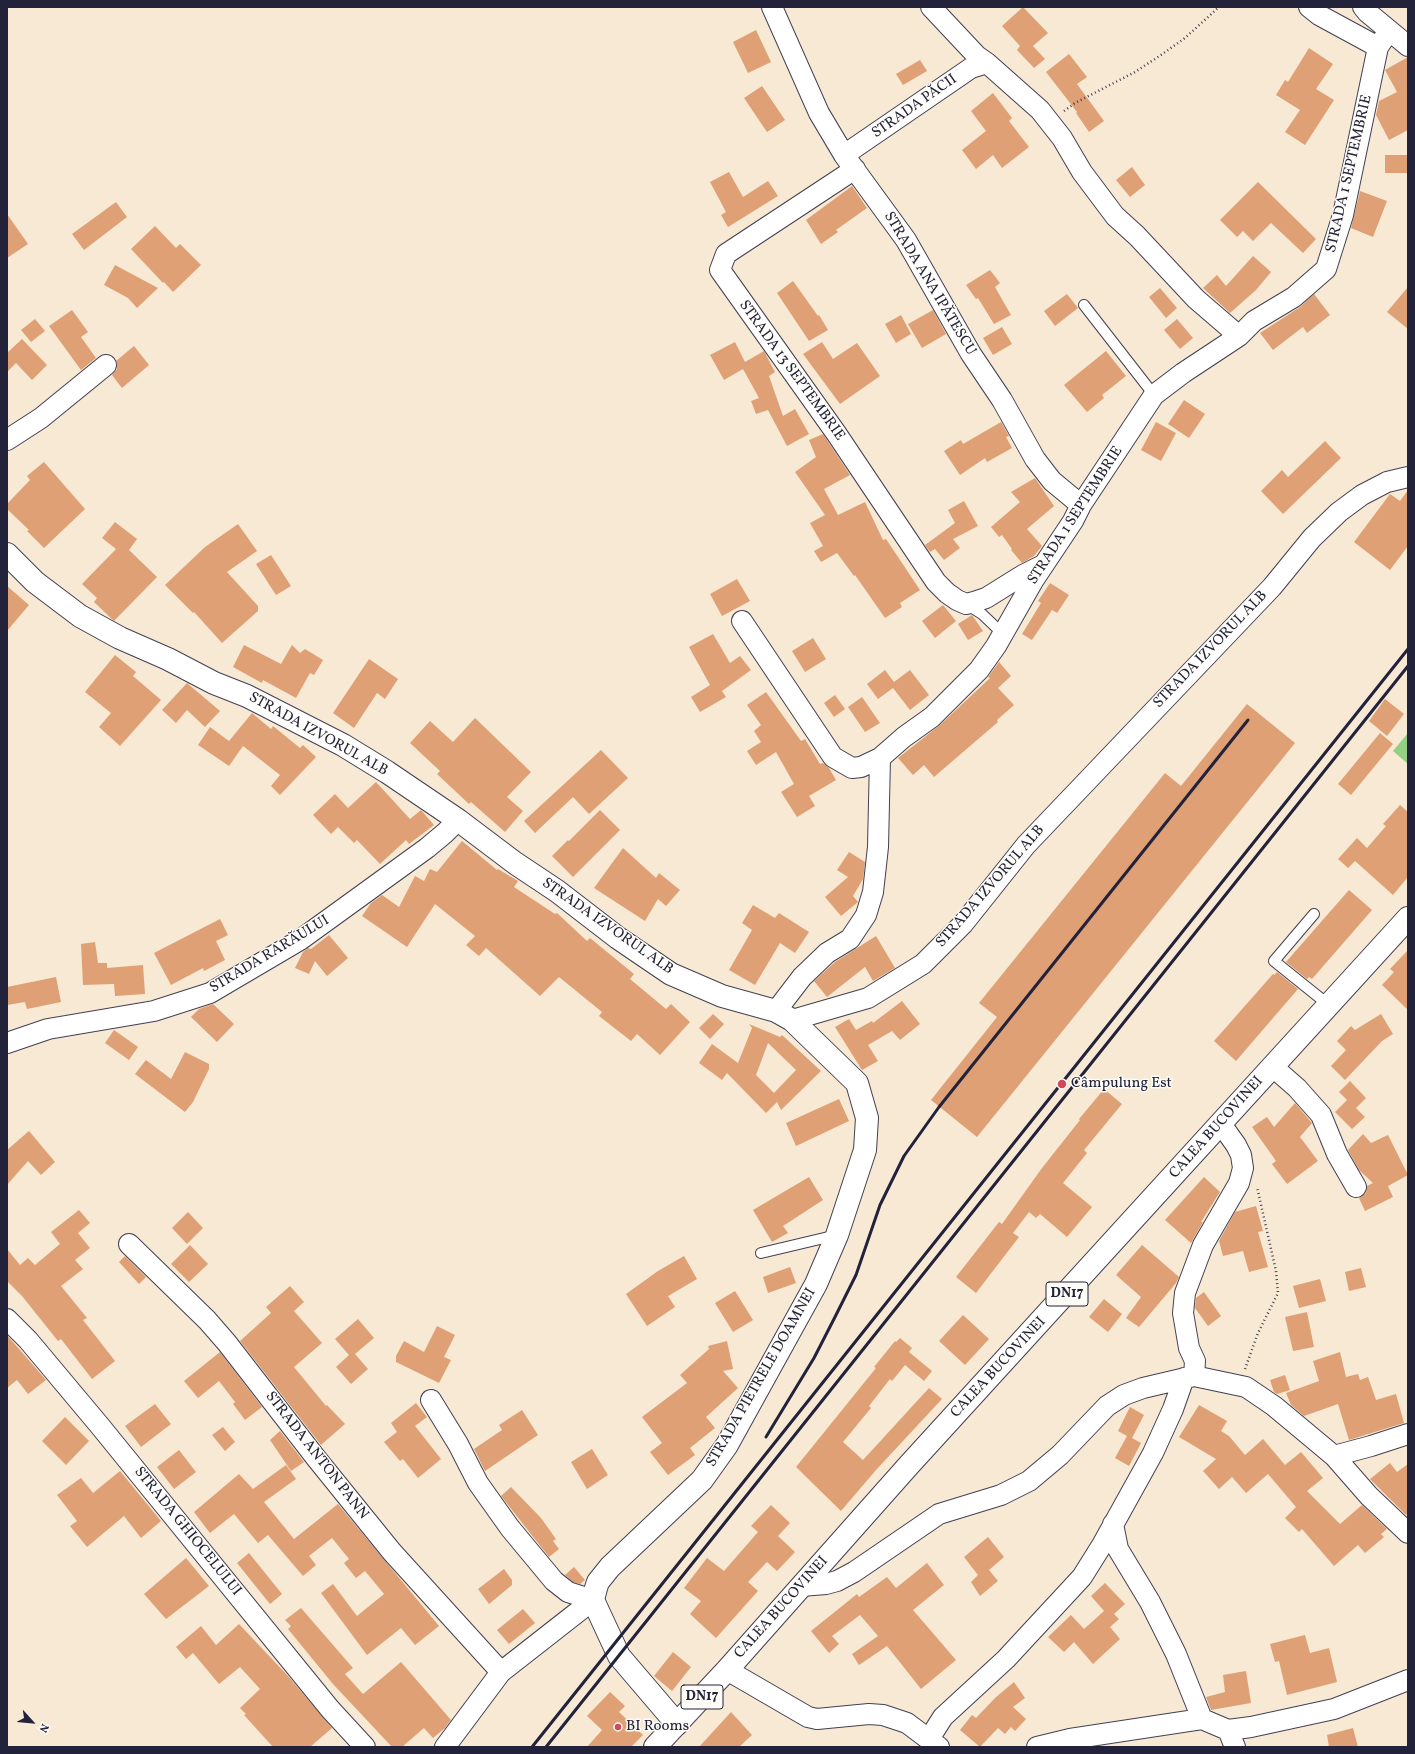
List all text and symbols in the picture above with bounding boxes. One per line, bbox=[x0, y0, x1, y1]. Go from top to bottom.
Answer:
street label: STRADA PĂCII bbox=[869, 71, 961, 143]
street label: STRADA 1 SEPTEMBRIE bbox=[1323, 93, 1377, 255]
street label: STRADA ANA IPĂTESCU bbox=[879, 209, 979, 359]
street label: STRADA 13 SEPTEMBRIE bbox=[734, 297, 848, 445]
street label: STRADA 1 SEPTEMBRIE bbox=[1025, 443, 1127, 589]
street label: STRADA IZVORUL ALB bbox=[1150, 588, 1272, 712]
street label: STRADA IZVORUL ALB bbox=[245, 689, 391, 781]
street label: STRADA IZVORUL ALB bbox=[933, 822, 1049, 952]
street label: STRADA IZVORUL ALB bbox=[538, 875, 676, 979]
street label: STRADA RARĂULUI bbox=[207, 912, 333, 998]
street label: CALEA BUCOVINEI bbox=[1166, 1073, 1268, 1183]
place label: Câmpulung Est bbox=[1071, 1075, 1172, 1093]
marker: Câmpulung Est bbox=[1056, 1078, 1068, 1090]
road number: DN17 bbox=[1046, 1282, 1088, 1306]
street label: STRADA PIETRELE DOAMNEI bbox=[703, 1285, 821, 1471]
street label: CALEA BUCOVINEI bbox=[948, 1314, 1050, 1422]
street label: STRADA ANTON PANN bbox=[260, 1388, 372, 1524]
street label: STRADA GHIOCELULUI bbox=[129, 1464, 245, 1600]
street label: CALEA BUCOVINEI bbox=[731, 1553, 833, 1663]
road number: DN17 bbox=[681, 1685, 723, 1709]
north arrow bbox=[12, 1702, 52, 1742]
place label: BI Rooms bbox=[626, 1718, 689, 1736]
text: N bbox=[35, 1721, 52, 1735]
marker: BI Rooms bbox=[613, 1722, 623, 1732]

